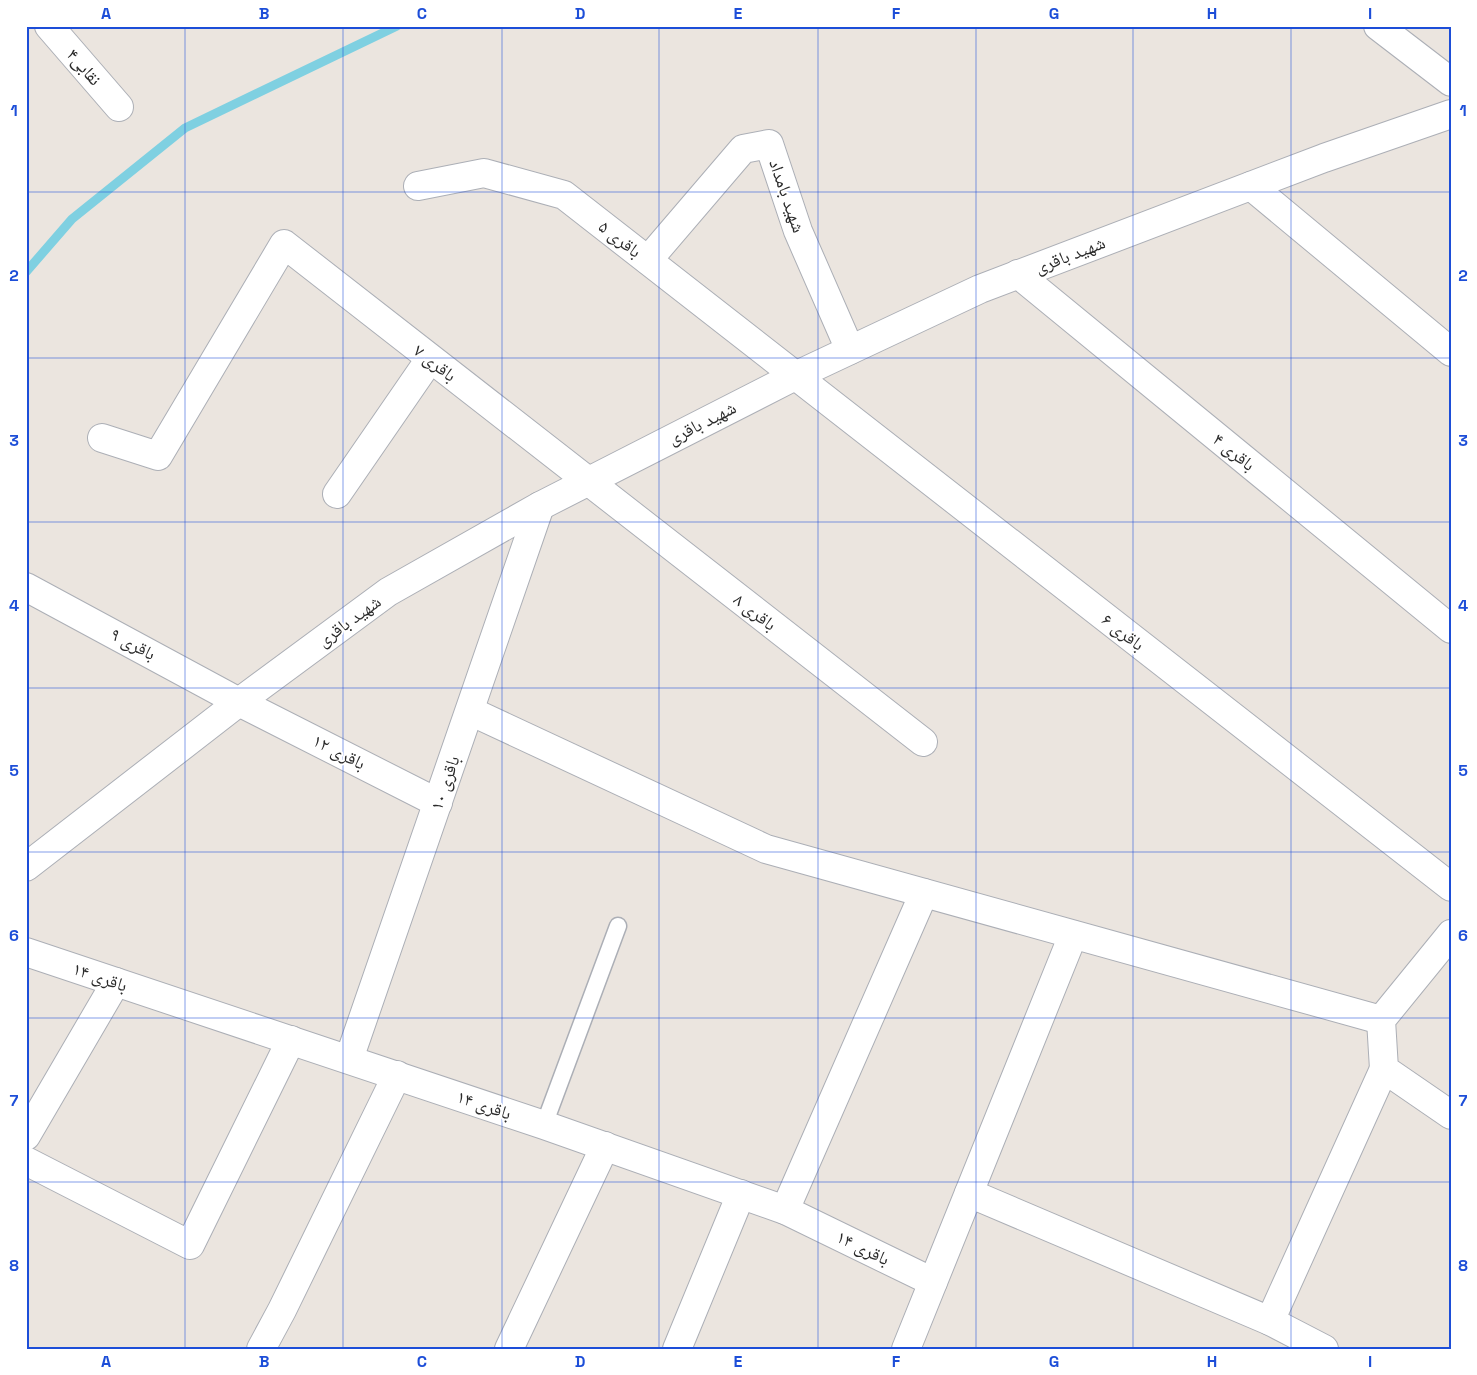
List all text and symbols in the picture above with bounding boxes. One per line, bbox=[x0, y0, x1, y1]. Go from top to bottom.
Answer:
text: A bbox=[101, 3, 111, 24]
text: B bbox=[259, 3, 269, 24]
text: C bbox=[417, 3, 427, 24]
text: D bbox=[575, 3, 585, 24]
text: E bbox=[734, 3, 743, 24]
text: F bbox=[892, 3, 901, 24]
text: G bbox=[1049, 3, 1059, 24]
text: H bbox=[1207, 3, 1217, 24]
text: I bbox=[1368, 3, 1372, 24]
street label: نقابی۴ bbox=[62, 43, 107, 90]
text: 1 bbox=[10, 100, 18, 121]
text: 1 bbox=[1459, 100, 1467, 121]
street label: شهید بامداد bbox=[764, 156, 811, 236]
street label: باقری ۵ bbox=[594, 215, 646, 263]
street label: شهید باقری bbox=[1031, 231, 1108, 278]
text: 2 bbox=[9, 265, 19, 286]
text: 2 bbox=[1458, 265, 1468, 286]
street label: باقری ۷ bbox=[409, 339, 461, 387]
street label: شهید باقری bbox=[664, 396, 740, 450]
street label: باقری ۴ bbox=[1208, 428, 1260, 476]
text: 3 bbox=[9, 430, 19, 451]
text: 3 bbox=[1458, 430, 1468, 451]
street label: باقری ۸ bbox=[729, 588, 781, 636]
street label: شهید باقری bbox=[312, 590, 385, 652]
text: 4 bbox=[9, 595, 19, 616]
text: 4 bbox=[1458, 595, 1468, 616]
street label: باقری ۶ bbox=[1097, 608, 1149, 656]
street label: باقری ۹ bbox=[107, 622, 160, 665]
street label: باقری ۱۲ bbox=[309, 729, 370, 775]
street label: باقری ۱۰ bbox=[424, 752, 465, 813]
text: 5 bbox=[9, 760, 19, 781]
text: 5 bbox=[1458, 760, 1468, 781]
text: 6 bbox=[9, 925, 19, 946]
text: 6 bbox=[1458, 925, 1468, 946]
street label: باقری ۱۴ bbox=[70, 956, 131, 997]
street label: باقری ۱۴ bbox=[454, 1084, 515, 1125]
text: 7 bbox=[10, 1090, 19, 1111]
text: 7 bbox=[1459, 1090, 1468, 1111]
street label: باقری ۱۴ bbox=[833, 1225, 894, 1270]
text: 8 bbox=[9, 1255, 19, 1276]
text: 8 bbox=[1458, 1255, 1468, 1276]
text: A bbox=[101, 1351, 111, 1372]
text: B bbox=[259, 1351, 269, 1372]
text: C bbox=[417, 1351, 427, 1372]
text: D bbox=[575, 1351, 585, 1372]
text: E bbox=[734, 1351, 743, 1372]
text: F bbox=[892, 1351, 901, 1372]
text: G bbox=[1049, 1351, 1059, 1372]
text: H bbox=[1207, 1351, 1217, 1372]
text: I bbox=[1368, 1351, 1372, 1372]

